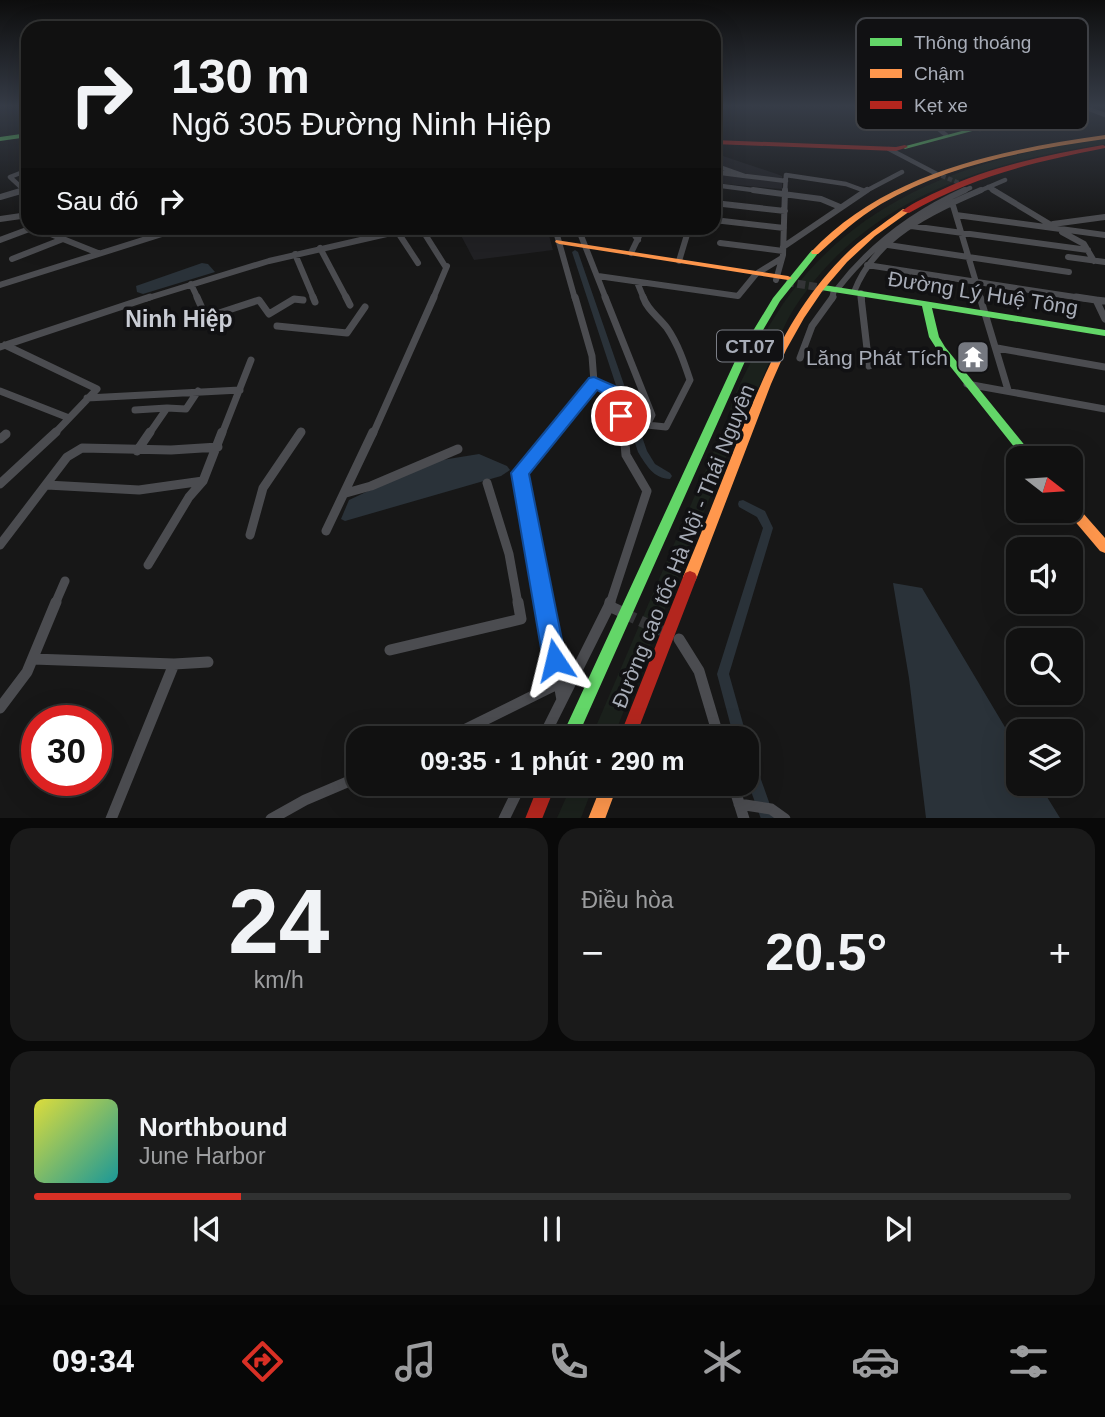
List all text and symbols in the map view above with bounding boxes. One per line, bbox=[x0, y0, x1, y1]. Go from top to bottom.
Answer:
legend bbox=[856, 18, 1088, 130]
text: Thông thoáng bbox=[914, 32, 1031, 53]
icon: right bbox=[56, 49, 147, 140]
text: 130 m bbox=[171, 49, 310, 103]
text: Chậm bbox=[914, 63, 965, 84]
text: Kẹt xe bbox=[914, 95, 968, 116]
text: Ngõ 305 Đường Ninh Hiệp bbox=[171, 106, 551, 142]
icon: right bbox=[152, 182, 190, 220]
text: Sau đó bbox=[56, 186, 138, 216]
street label: Đường Lý Huệ Tông bbox=[886, 267, 1080, 319]
district label: Ninh Hiệp bbox=[125, 306, 233, 332]
road number: CT.07 bbox=[717, 330, 783, 362]
temple icon: Lăng Phát Tích bbox=[954, 338, 992, 376]
place label: Lăng Phát Tích bbox=[806, 346, 948, 369]
street label: Đường cao tốc Hà Nội - Thái Nguyên bbox=[607, 381, 759, 711]
pin bbox=[591, 386, 651, 446]
icon: arrive bbox=[602, 397, 640, 435]
north arrow bbox=[1006, 446, 1083, 523]
map controls bbox=[1006, 446, 1083, 796]
button: sound bbox=[1006, 537, 1083, 614]
position arrow bbox=[518, 623, 592, 697]
button: search bbox=[1006, 628, 1083, 705]
speed limit sign: 30 bbox=[21, 705, 112, 796]
button: layers bbox=[1006, 719, 1083, 796]
text: 09:35 · 1 phút · 290 m bbox=[420, 746, 685, 776]
text: 24 bbox=[228, 871, 329, 972]
text: Điều hòa bbox=[582, 887, 674, 913]
text: 20.5° bbox=[765, 923, 887, 981]
text: − bbox=[582, 932, 604, 974]
text: + bbox=[1049, 932, 1071, 974]
text: km/h bbox=[254, 967, 304, 993]
text: Northbound bbox=[139, 1112, 288, 1142]
text: June Harbor bbox=[139, 1143, 266, 1169]
icon: previous bbox=[188, 1210, 226, 1248]
icon: pause bbox=[533, 1210, 571, 1248]
icon: next bbox=[879, 1210, 917, 1248]
icon: directions bbox=[238, 1337, 287, 1386]
icon: music bbox=[391, 1337, 440, 1386]
icon: phone bbox=[544, 1337, 593, 1386]
icon: climate bbox=[698, 1337, 747, 1386]
icon: car bbox=[851, 1337, 900, 1386]
icon: filters bbox=[1004, 1337, 1053, 1386]
text: 09:34 bbox=[52, 1343, 134, 1379]

